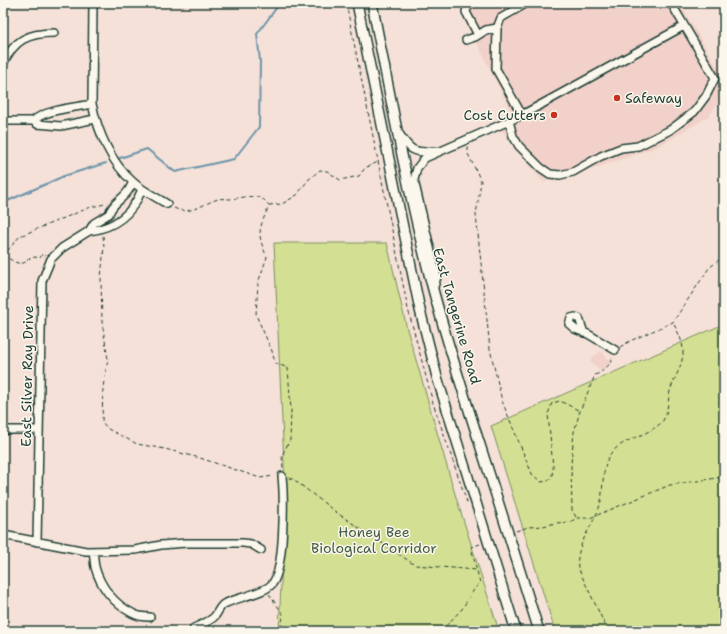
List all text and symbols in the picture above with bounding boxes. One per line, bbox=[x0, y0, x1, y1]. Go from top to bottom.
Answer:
place label: Safeway bbox=[625, 89, 682, 107]
marker: Safeway bbox=[612, 93, 622, 103]
place label: Cost Cutters bbox=[463, 106, 546, 124]
marker: Cost Cutters bbox=[549, 110, 559, 120]
street label: East Tangerine Road bbox=[429, 246, 485, 386]
street label: East Silver Ray Drive bbox=[17, 305, 37, 447]
park label: Honey Bee Biological Corridor bbox=[311, 523, 437, 557]

